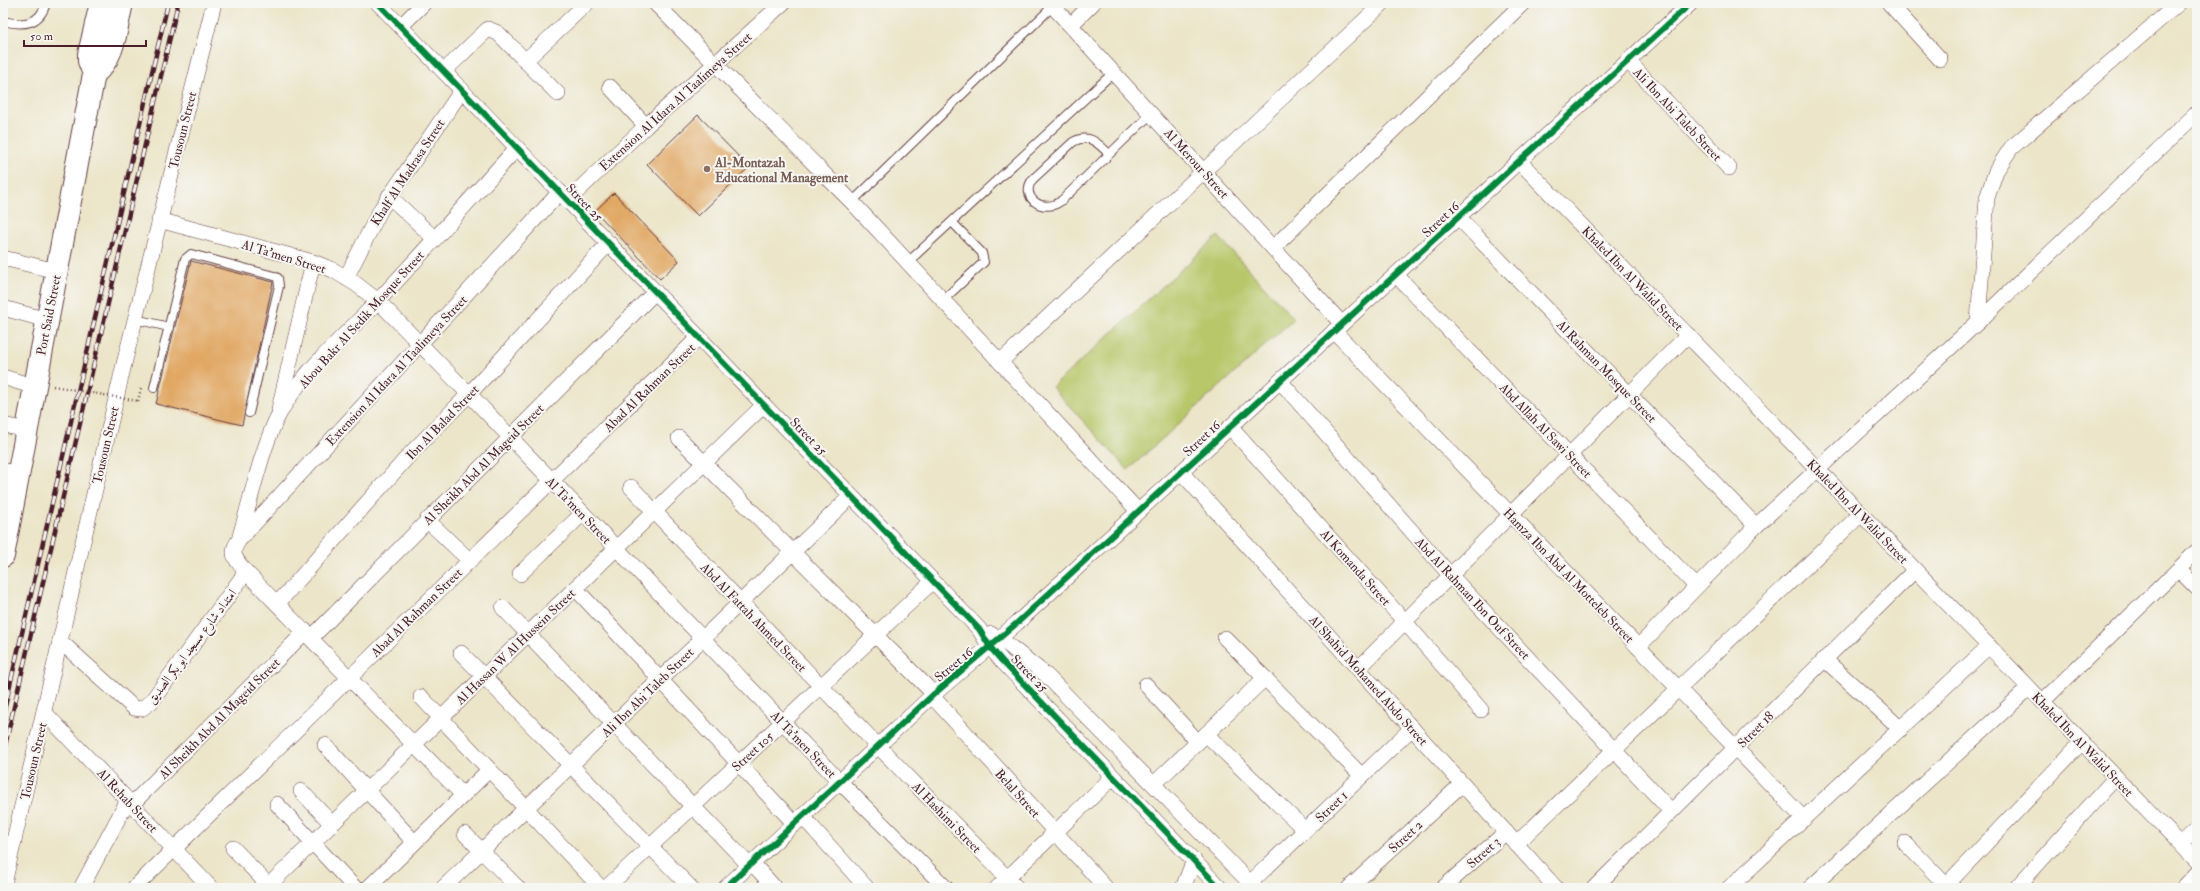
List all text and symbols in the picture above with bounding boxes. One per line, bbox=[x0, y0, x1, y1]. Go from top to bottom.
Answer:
scale bar bbox=[24, 22, 146, 48]
text: 50 m bbox=[30, 29, 54, 44]
street label: Extension Al Idara Al Taalimeya Street bbox=[596, 29, 756, 175]
street label: Ali Ibn Abi Taleb Street bbox=[1629, 64, 1725, 165]
street label: Tousoun Street bbox=[166, 90, 200, 171]
street label: Khalf Al Madrasa Street bbox=[367, 116, 448, 229]
street label: Al Merour Street bbox=[1160, 125, 1232, 202]
place label: Al-Montazah Educational Management bbox=[714, 155, 849, 187]
marker: Al-Montazah Educational Management bbox=[702, 164, 712, 174]
street label: Street 25 bbox=[562, 180, 606, 225]
street label: Street 16 bbox=[1419, 197, 1464, 241]
street label: Khaled Ibn Al Walid Street bbox=[1578, 223, 1686, 334]
street label: Al Ta'men Street bbox=[239, 236, 328, 277]
street label: Abou Bakr Al Sedik Mosque Street bbox=[295, 247, 428, 393]
street label: Port Said Street bbox=[33, 274, 65, 357]
street label: Extension Al Idara Al Taalimeya Street bbox=[323, 292, 471, 450]
street label: Al Rahman Mosque Street bbox=[1552, 316, 1660, 426]
street label: Abad Al Rahman Street bbox=[600, 340, 699, 436]
street label: Abd Allah Al Sawi Street bbox=[1495, 379, 1595, 482]
street label: Ibn Al Balad Street bbox=[403, 382, 483, 464]
street label: Al Sheikh Abd Al Mageid Street bbox=[419, 401, 548, 529]
street label: Tousoun Street bbox=[89, 405, 123, 486]
street label: Street 25 bbox=[786, 414, 830, 459]
street label: Street 16 bbox=[1180, 416, 1225, 460]
street label: Khaled Ibn Al Walid Street bbox=[1803, 456, 1911, 567]
street label: Al Ta'men Street bbox=[542, 473, 614, 548]
street label: Hamza Ibn Abd Al Motteleb Street bbox=[1500, 505, 1637, 646]
street label: Al Komanda Street bbox=[1316, 525, 1394, 609]
street label: Abd Al Rahman Ibn Ouf Street bbox=[1411, 534, 1533, 663]
street label: Abd Al Fattah Ahmed Street bbox=[696, 559, 810, 676]
street label: Abad Al Rahman Street bbox=[367, 565, 466, 661]
street label: Al Hassan W Al Hussein Street bbox=[452, 585, 579, 709]
street label: امتداد شارع مسجد ابو بكر الصديق bbox=[143, 586, 243, 709]
street label: Al Shahid Mohamed Abdo Street bbox=[1305, 612, 1431, 749]
street label: Street 16 bbox=[931, 643, 977, 685]
street label: Ali Ibn Abi Taleb Street bbox=[597, 644, 697, 742]
street label: Street 25 bbox=[1007, 651, 1051, 696]
street label: Al Sheikh Abd Al Mageid Street bbox=[155, 655, 284, 783]
street label: Khaled Ibn Al Walid Street bbox=[2028, 689, 2136, 800]
street label: Al Ta'men Street bbox=[767, 707, 839, 782]
street label: Street 18 bbox=[1734, 708, 1777, 751]
street label: Tousoun Street bbox=[17, 721, 51, 802]
street label: Street 105 bbox=[729, 728, 777, 775]
street label: Al Rehab Street bbox=[93, 765, 161, 836]
street label: Belal Street bbox=[991, 766, 1043, 821]
street label: Al Hashimi Street bbox=[908, 778, 984, 857]
street label: Street 1 bbox=[1312, 787, 1351, 826]
street label: Street 2 bbox=[1385, 817, 1426, 856]
street label: Street 3 bbox=[1464, 834, 1504, 872]

